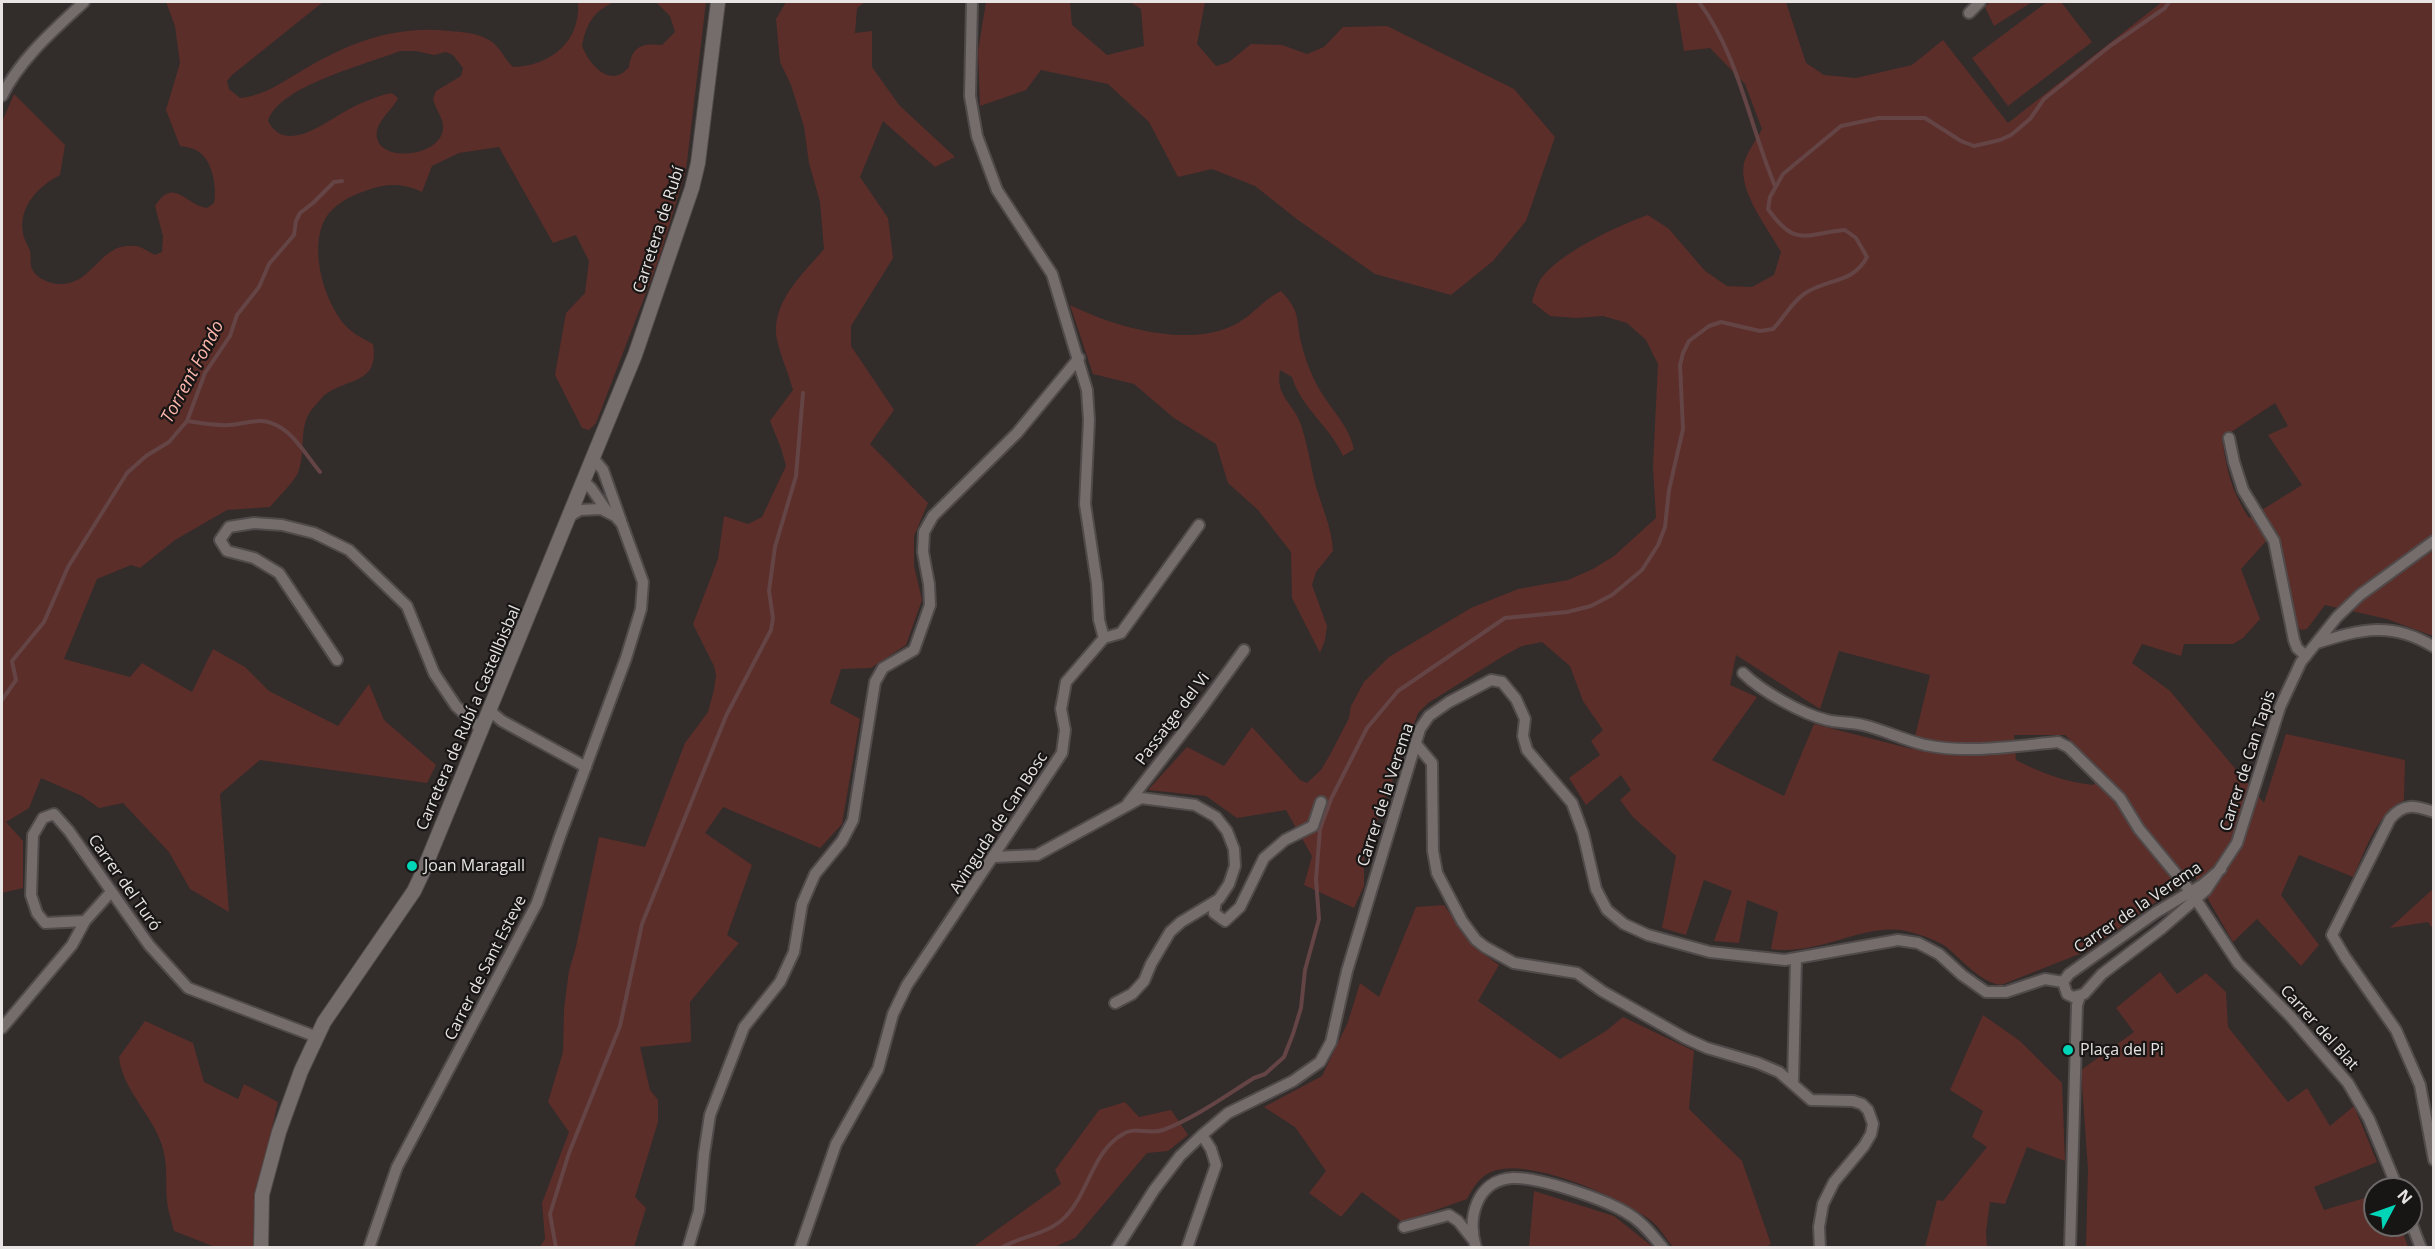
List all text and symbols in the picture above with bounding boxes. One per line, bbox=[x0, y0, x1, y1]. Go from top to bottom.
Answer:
street label: Carretera de Rubí bbox=[630, 164, 688, 296]
water label: Torrent Fondo bbox=[157, 317, 229, 427]
street label: Carretera de Rubí a Castellbisbal bbox=[413, 603, 525, 833]
street label: Passatge del Vi bbox=[1132, 669, 1214, 769]
street label: Carrer de Can Tapis bbox=[2216, 688, 2280, 834]
street label: Carrer de la Verema bbox=[1354, 721, 1418, 869]
street label: Avinguda de Can Bosc bbox=[946, 749, 1052, 897]
street label: Carrer del Turó bbox=[84, 831, 164, 935]
place label: Joan Maragall bbox=[424, 856, 525, 876]
street label: Carrer de la Verema bbox=[2071, 858, 2205, 958]
marker: Joan Maragall bbox=[405, 859, 419, 873]
street label: Carrer de Sant Esteve bbox=[441, 892, 531, 1044]
street label: Carrer del Blat bbox=[2276, 982, 2362, 1074]
place label: Plaça del Pi bbox=[2080, 1040, 2164, 1060]
marker: Plaça del Pi bbox=[2061, 1043, 2075, 1057]
north arrow bbox=[2363, 1177, 2423, 1237]
text: N bbox=[2392, 1184, 2418, 1209]

